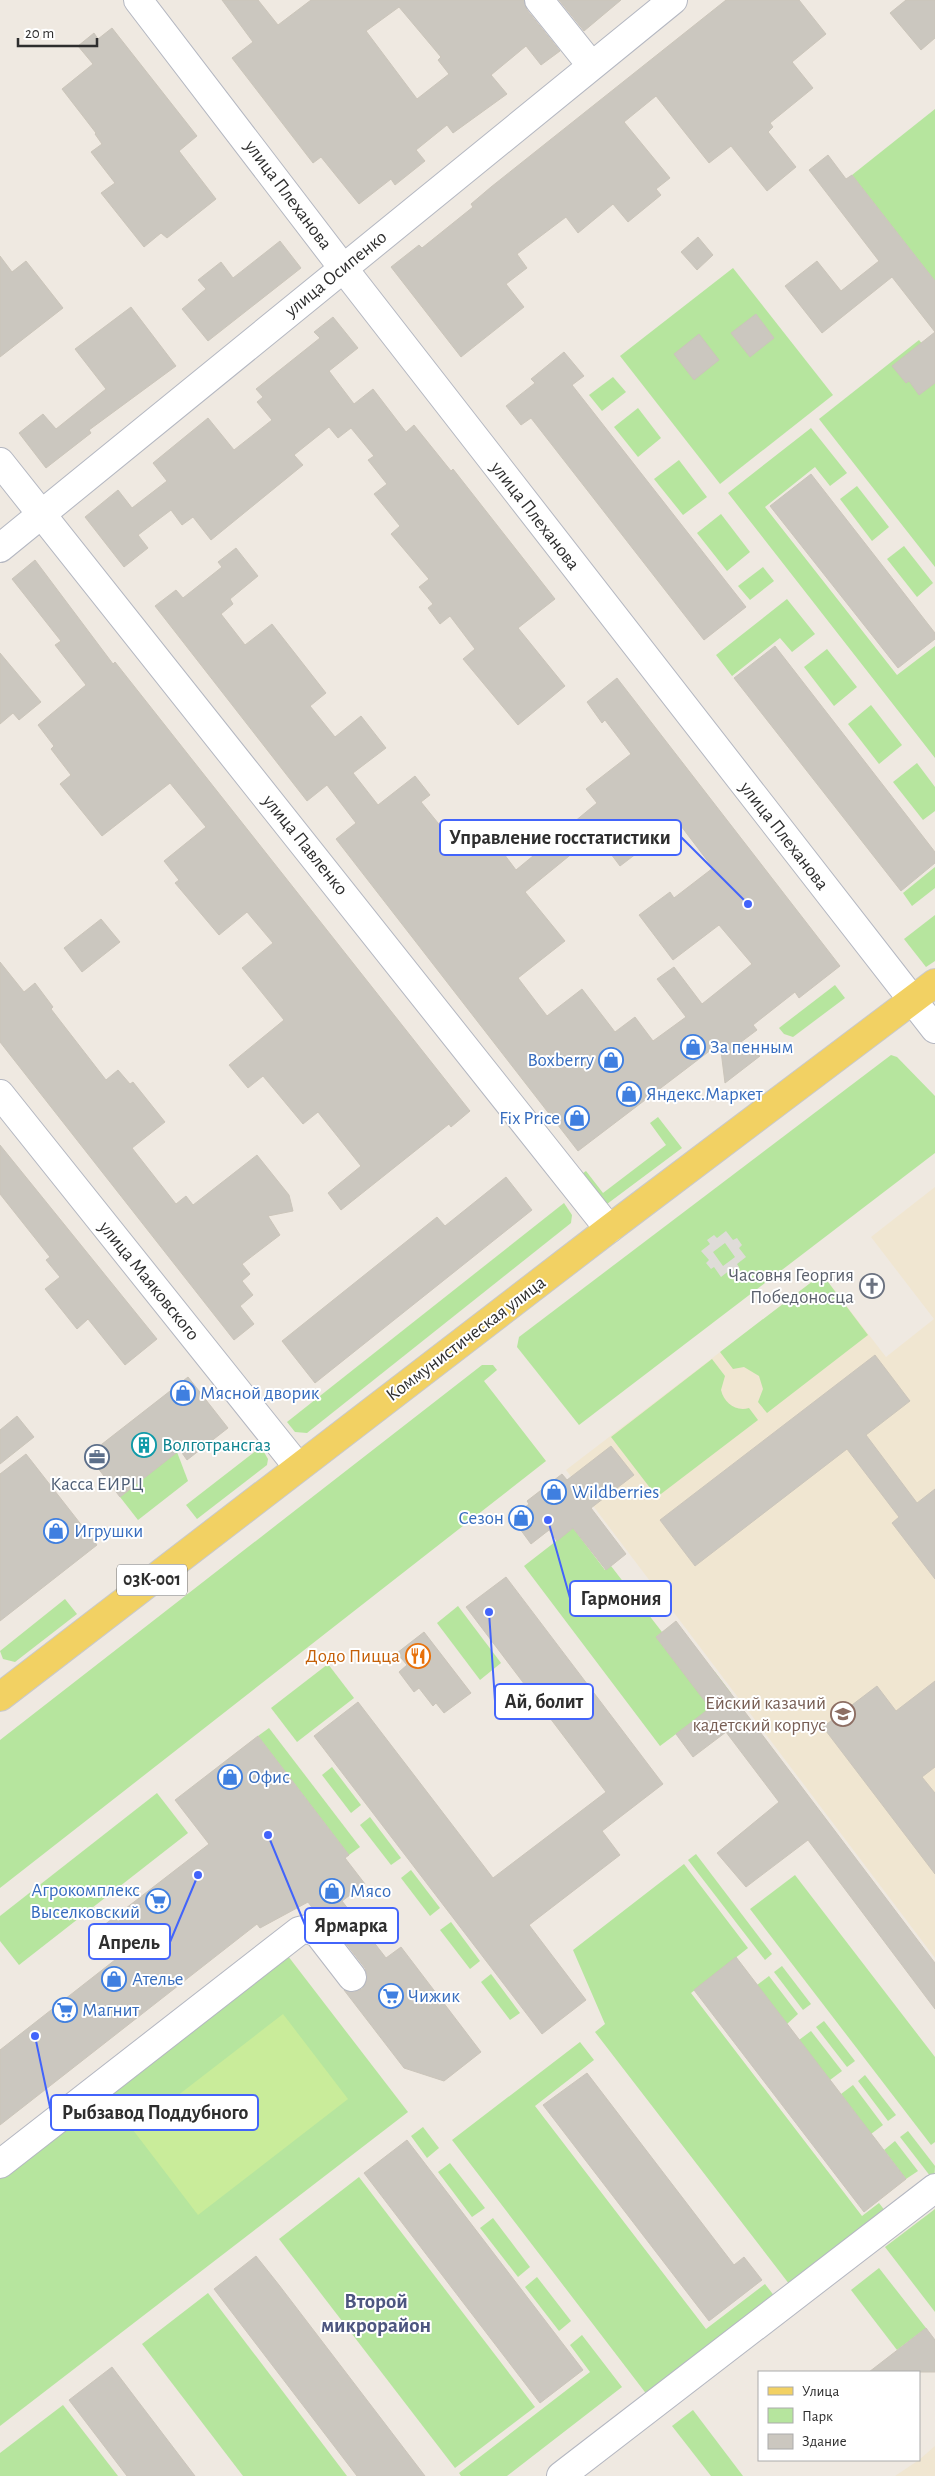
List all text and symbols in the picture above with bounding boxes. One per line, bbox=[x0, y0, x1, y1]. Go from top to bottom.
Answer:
scale bar bbox=[18, 15, 96, 47]
text: 20 m bbox=[25, 26, 54, 41]
street label: улица Плеханова bbox=[240, 136, 335, 254]
street label: улица Осипенко bbox=[281, 227, 390, 321]
street label: улица Плеханова bbox=[486, 457, 583, 574]
street label: улица Плеханова bbox=[735, 777, 832, 894]
street label: улица Павленко bbox=[258, 790, 351, 899]
callout: Управление госстатистики bbox=[440, 820, 681, 855]
text: Управление госстатистики bbox=[449, 828, 671, 848]
shop icon: За пенным bbox=[680, 1034, 706, 1060]
place label: За пенным bbox=[710, 1038, 793, 1057]
shop icon: Boxberry bbox=[598, 1047, 624, 1073]
place label: Boxberry bbox=[528, 1051, 594, 1070]
shop icon: Яндекс.Маркет bbox=[616, 1081, 642, 1107]
place label: Яндекс.Маркет bbox=[646, 1085, 763, 1104]
shop icon: Fix Price bbox=[564, 1105, 590, 1131]
place label: Fix Price bbox=[499, 1109, 560, 1128]
street label: улица Маяковского bbox=[95, 1217, 203, 1344]
place label: Часовня Георгия Победоносца bbox=[728, 1266, 854, 1307]
street label: Коммунистическая улица bbox=[383, 1273, 550, 1405]
church icon: Часовня Георгия Победоносца bbox=[859, 1273, 885, 1299]
shop icon: Мясной дворик bbox=[170, 1380, 196, 1406]
place label: Мясной дворик bbox=[200, 1384, 320, 1403]
building icon: Волготрансгаз bbox=[131, 1432, 157, 1458]
place label: Волготрансгаз bbox=[162, 1436, 271, 1455]
office icon: Касса ЕИРЦ bbox=[84, 1444, 110, 1470]
place label: Касса ЕИРЦ bbox=[50, 1475, 144, 1494]
shop icon: Wildberries bbox=[541, 1479, 567, 1505]
place label: Wildberries bbox=[572, 1483, 659, 1502]
shop icon: Сезон bbox=[508, 1505, 534, 1531]
place label: Сезон bbox=[458, 1509, 504, 1528]
shop icon: Игрушки bbox=[43, 1518, 69, 1544]
place label: Игрушки bbox=[74, 1522, 143, 1541]
road number: 03К-001 bbox=[117, 1564, 187, 1596]
callout: Гармония bbox=[570, 1581, 671, 1616]
text: Гармония bbox=[581, 1589, 661, 1609]
restaurant icon: Додо Пицца bbox=[405, 1643, 431, 1669]
place label: Додо Пицца bbox=[305, 1647, 400, 1666]
callout: Ай, болит bbox=[495, 1684, 593, 1719]
text: Ай, болит bbox=[505, 1692, 584, 1712]
place label: Ейский казачий кадетский корпус bbox=[692, 1694, 826, 1735]
school or university icon: Ейский казачий кадетский корпус bbox=[830, 1701, 856, 1727]
shop icon: Офис bbox=[217, 1764, 243, 1790]
place label: Офис bbox=[248, 1768, 290, 1787]
shop icon: Мясо bbox=[319, 1878, 345, 1904]
place label: Агрокомплекс Выселковский bbox=[30, 1881, 140, 1922]
place label: Мясо bbox=[350, 1882, 391, 1901]
supermarket icon: Агрокомплекс Выселковский bbox=[145, 1888, 171, 1914]
callout: Ярмарка bbox=[305, 1908, 398, 1943]
text: Ярмарка bbox=[314, 1916, 388, 1936]
callout: Апрель bbox=[89, 1924, 170, 1959]
text: Апрель bbox=[98, 1933, 161, 1953]
shop icon: Ателье bbox=[101, 1966, 127, 1992]
place label: Ателье bbox=[132, 1970, 184, 1989]
supermarket icon: Чижик bbox=[378, 1983, 404, 2009]
place label: Чижик bbox=[408, 1987, 460, 2006]
supermarket icon: Магнит bbox=[52, 1997, 78, 2023]
place label: Магнит bbox=[82, 2001, 139, 2020]
callout: Рыбзавод Поддубного bbox=[51, 2095, 258, 2130]
text: Рыбзавод Поддубного bbox=[62, 2103, 248, 2123]
district label: Второй микрорайон bbox=[321, 2291, 431, 2336]
legend bbox=[758, 2371, 920, 2461]
text: Улица bbox=[802, 2384, 839, 2399]
text: Парк bbox=[802, 2409, 833, 2424]
text: Здание bbox=[802, 2434, 847, 2449]

